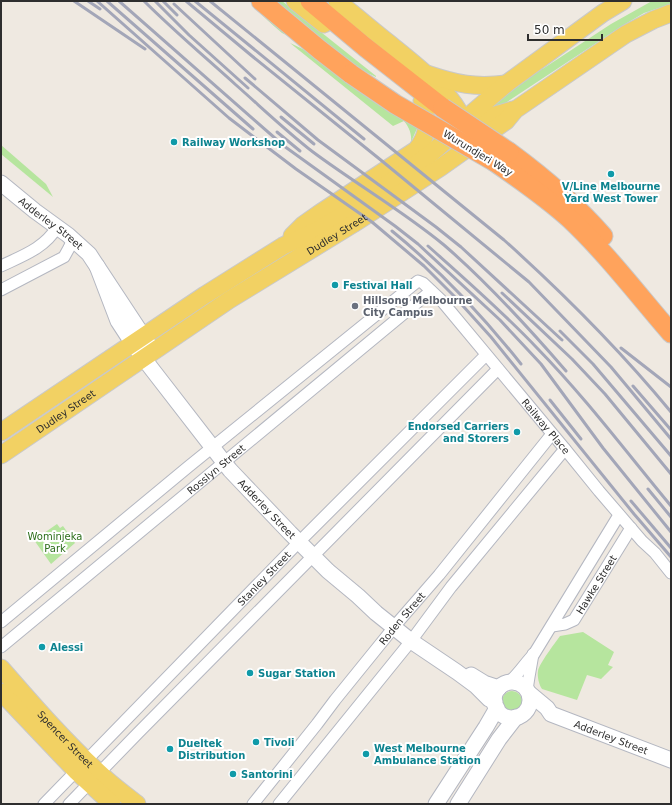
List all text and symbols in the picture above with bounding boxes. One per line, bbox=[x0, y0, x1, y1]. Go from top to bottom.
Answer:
scale bar bbox=[528, 16, 602, 42]
text: 50 m bbox=[534, 23, 565, 37]
street label: Wurundjeri Way bbox=[441, 128, 515, 178]
marker: Railway Workshop bbox=[169, 137, 179, 147]
place label: Railway Workshop bbox=[182, 137, 285, 148]
marker: V/Line Melbourne Yard West Tower bbox=[606, 169, 616, 179]
place label: V/Line Melbourne Yard West Tower bbox=[562, 181, 661, 204]
street label: Adderley Street bbox=[17, 195, 85, 251]
street label: Dudley Street bbox=[304, 211, 369, 257]
marker: Festival Hall bbox=[330, 280, 340, 290]
place label: Festival Hall bbox=[343, 280, 413, 291]
place label: Hillsong Melbourne City Campus bbox=[363, 295, 473, 318]
marker: Hillsong Melbourne City Campus bbox=[350, 301, 360, 311]
street label: Dudley Street bbox=[34, 387, 97, 435]
street label: Railway Place bbox=[520, 396, 572, 456]
place label: Endorsed Carriers and Storers bbox=[408, 421, 509, 444]
marker: Endorsed Carriers and Storers bbox=[512, 427, 522, 437]
street label: Rosslyn Street bbox=[185, 442, 247, 496]
street label: Adderley Street bbox=[236, 477, 298, 541]
park label: Wominjeka Park bbox=[28, 531, 82, 554]
street label: Stanley Street bbox=[235, 549, 293, 608]
street label: Hawke Street bbox=[574, 553, 618, 616]
street label: Roden Street bbox=[377, 590, 427, 647]
marker: Alessi bbox=[37, 642, 47, 652]
place label: Alessi bbox=[50, 642, 83, 653]
marker: Sugar Station bbox=[245, 668, 255, 678]
place label: Sugar Station bbox=[258, 668, 336, 679]
street label: Spencer Street bbox=[36, 708, 95, 770]
street label: Adderley Street bbox=[573, 718, 650, 756]
marker: Tivoli bbox=[251, 737, 261, 747]
place label: Tivoli bbox=[264, 737, 295, 748]
place label: Dueltek Distribution bbox=[178, 738, 245, 761]
place label: West Melbourne Ambulance Station bbox=[374, 743, 481, 766]
marker: Dueltek Distribution bbox=[165, 744, 175, 754]
marker: West Melbourne Ambulance Station bbox=[361, 749, 371, 759]
marker: Santorini bbox=[228, 769, 238, 779]
place label: Santorini bbox=[241, 769, 293, 780]

